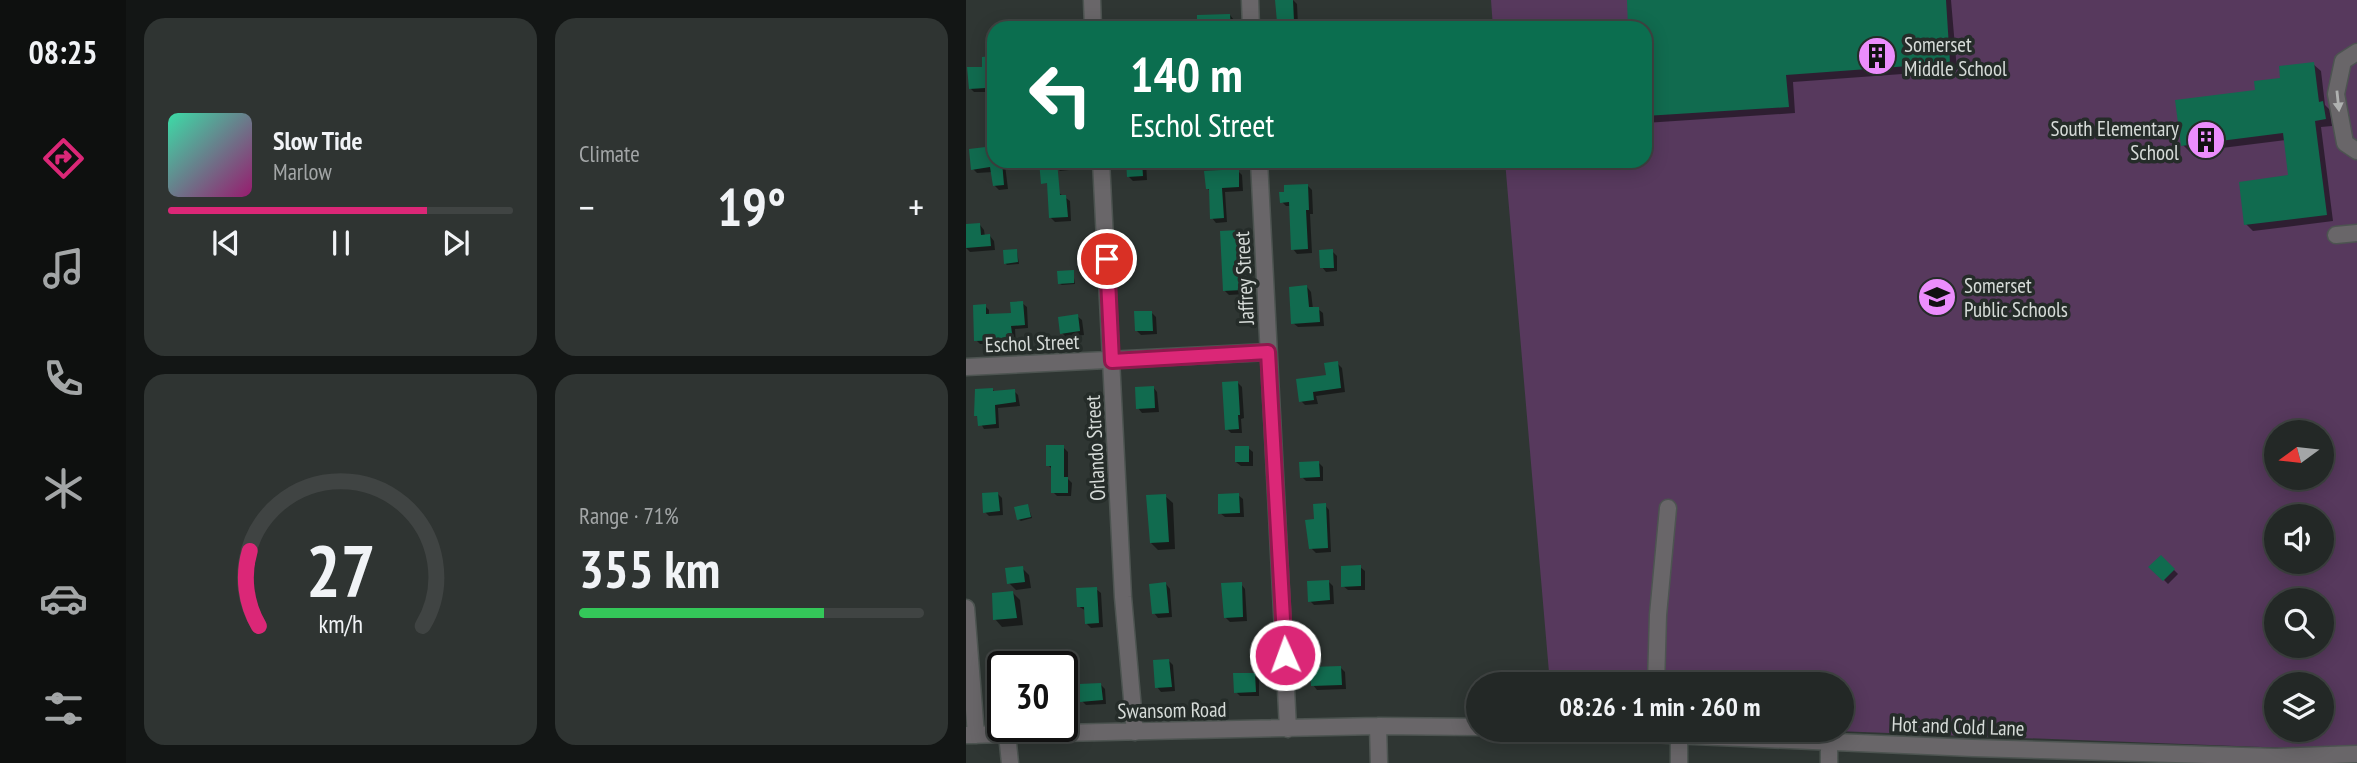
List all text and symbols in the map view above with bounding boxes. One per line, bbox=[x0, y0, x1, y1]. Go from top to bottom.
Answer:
text: 08:25 bbox=[28, 31, 98, 73]
place label: Somerset Middle School bbox=[1904, 31, 2007, 82]
building icon: Somerset Middle School bbox=[1856, 35, 1898, 77]
text: 140 m bbox=[1130, 42, 1243, 106]
icon: left bbox=[1015, 49, 1106, 140]
one-way arrow bbox=[2333, 90, 2344, 112]
text: Eschol Street bbox=[1130, 104, 1274, 146]
place label: South Elementary School bbox=[2050, 115, 2179, 166]
building icon: South Elementary School bbox=[2185, 119, 2227, 161]
text: Slow Tide bbox=[273, 124, 363, 157]
icon: directions bbox=[39, 134, 88, 183]
text: Climate bbox=[579, 139, 640, 168]
text: Marlow bbox=[273, 157, 332, 186]
text: 19° bbox=[717, 173, 786, 240]
text: − bbox=[579, 182, 595, 231]
text: + bbox=[908, 182, 924, 231]
icon: previous bbox=[207, 224, 245, 262]
icon: pause bbox=[322, 224, 360, 262]
icon: next bbox=[437, 224, 475, 262]
pin bbox=[1077, 229, 1137, 289]
street label: Jaffrey Street bbox=[1228, 230, 1260, 326]
icon: arrive bbox=[1088, 240, 1126, 278]
icon: music bbox=[39, 244, 88, 293]
place label: Somerset Public Schools bbox=[1964, 272, 2068, 323]
school or university icon: Somerset Public Schools bbox=[1916, 276, 1958, 318]
street label: Eschol Street bbox=[984, 328, 1080, 358]
icon: phone bbox=[39, 354, 88, 403]
street label: Orlando Street bbox=[1079, 394, 1111, 502]
north arrow bbox=[2264, 420, 2334, 490]
map controls bbox=[2264, 420, 2334, 742]
icon: climate bbox=[39, 464, 88, 513]
text: Range · 71% bbox=[579, 501, 679, 530]
button: sound bbox=[2264, 504, 2334, 574]
text: 27 bbox=[306, 522, 375, 616]
text: 355 km bbox=[579, 535, 720, 602]
icon: car bbox=[39, 574, 88, 623]
button: search bbox=[2264, 588, 2334, 658]
text: km/h bbox=[318, 607, 363, 639]
position arrow bbox=[1248, 618, 1322, 692]
speed limit sign: 30 bbox=[987, 651, 1078, 742]
button: layers bbox=[2264, 672, 2334, 742]
icon: filters bbox=[39, 684, 88, 733]
text: 08:26 · 1 min · 260 m bbox=[1560, 690, 1760, 723]
street label: Swansom Road bbox=[1117, 696, 1227, 724]
street label: Hot and Cold Lane bbox=[1891, 710, 2025, 742]

